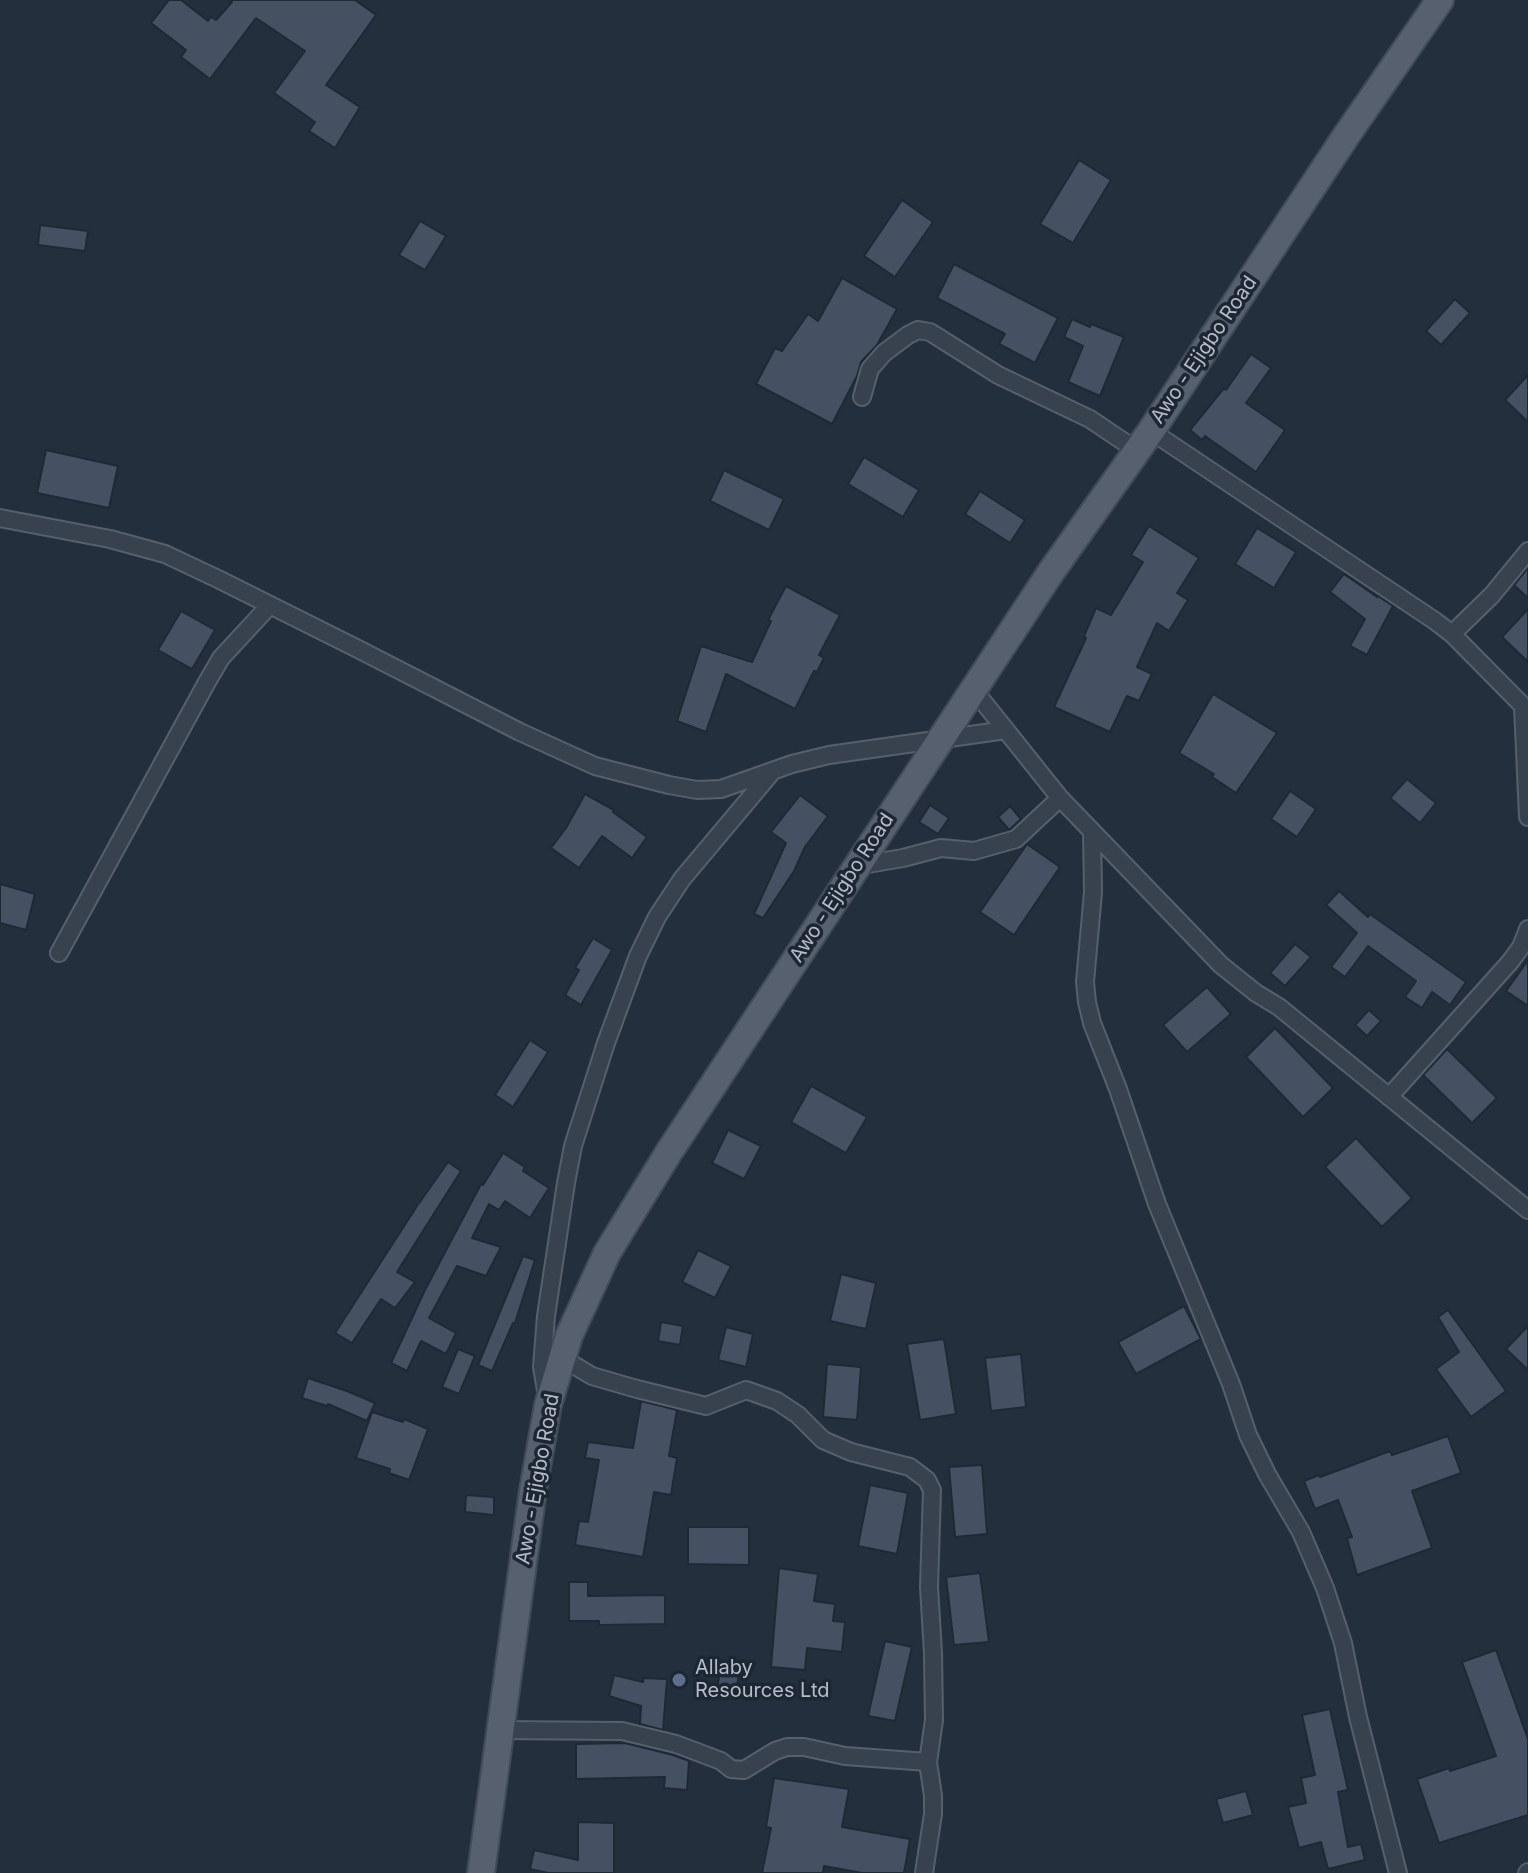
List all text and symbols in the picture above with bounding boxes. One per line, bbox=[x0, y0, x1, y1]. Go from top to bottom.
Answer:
street label: Awo - Ejigbo Road bbox=[1146, 272, 1262, 428]
street label: Awo - Ejigbo Road bbox=[785, 809, 899, 967]
street label: Awo - Ejigbo Road bbox=[511, 1392, 565, 1566]
place label: Allaby Resources Ltd bbox=[695, 1656, 830, 1703]
marker: Allaby Resources Ltd bbox=[670, 1671, 688, 1689]

